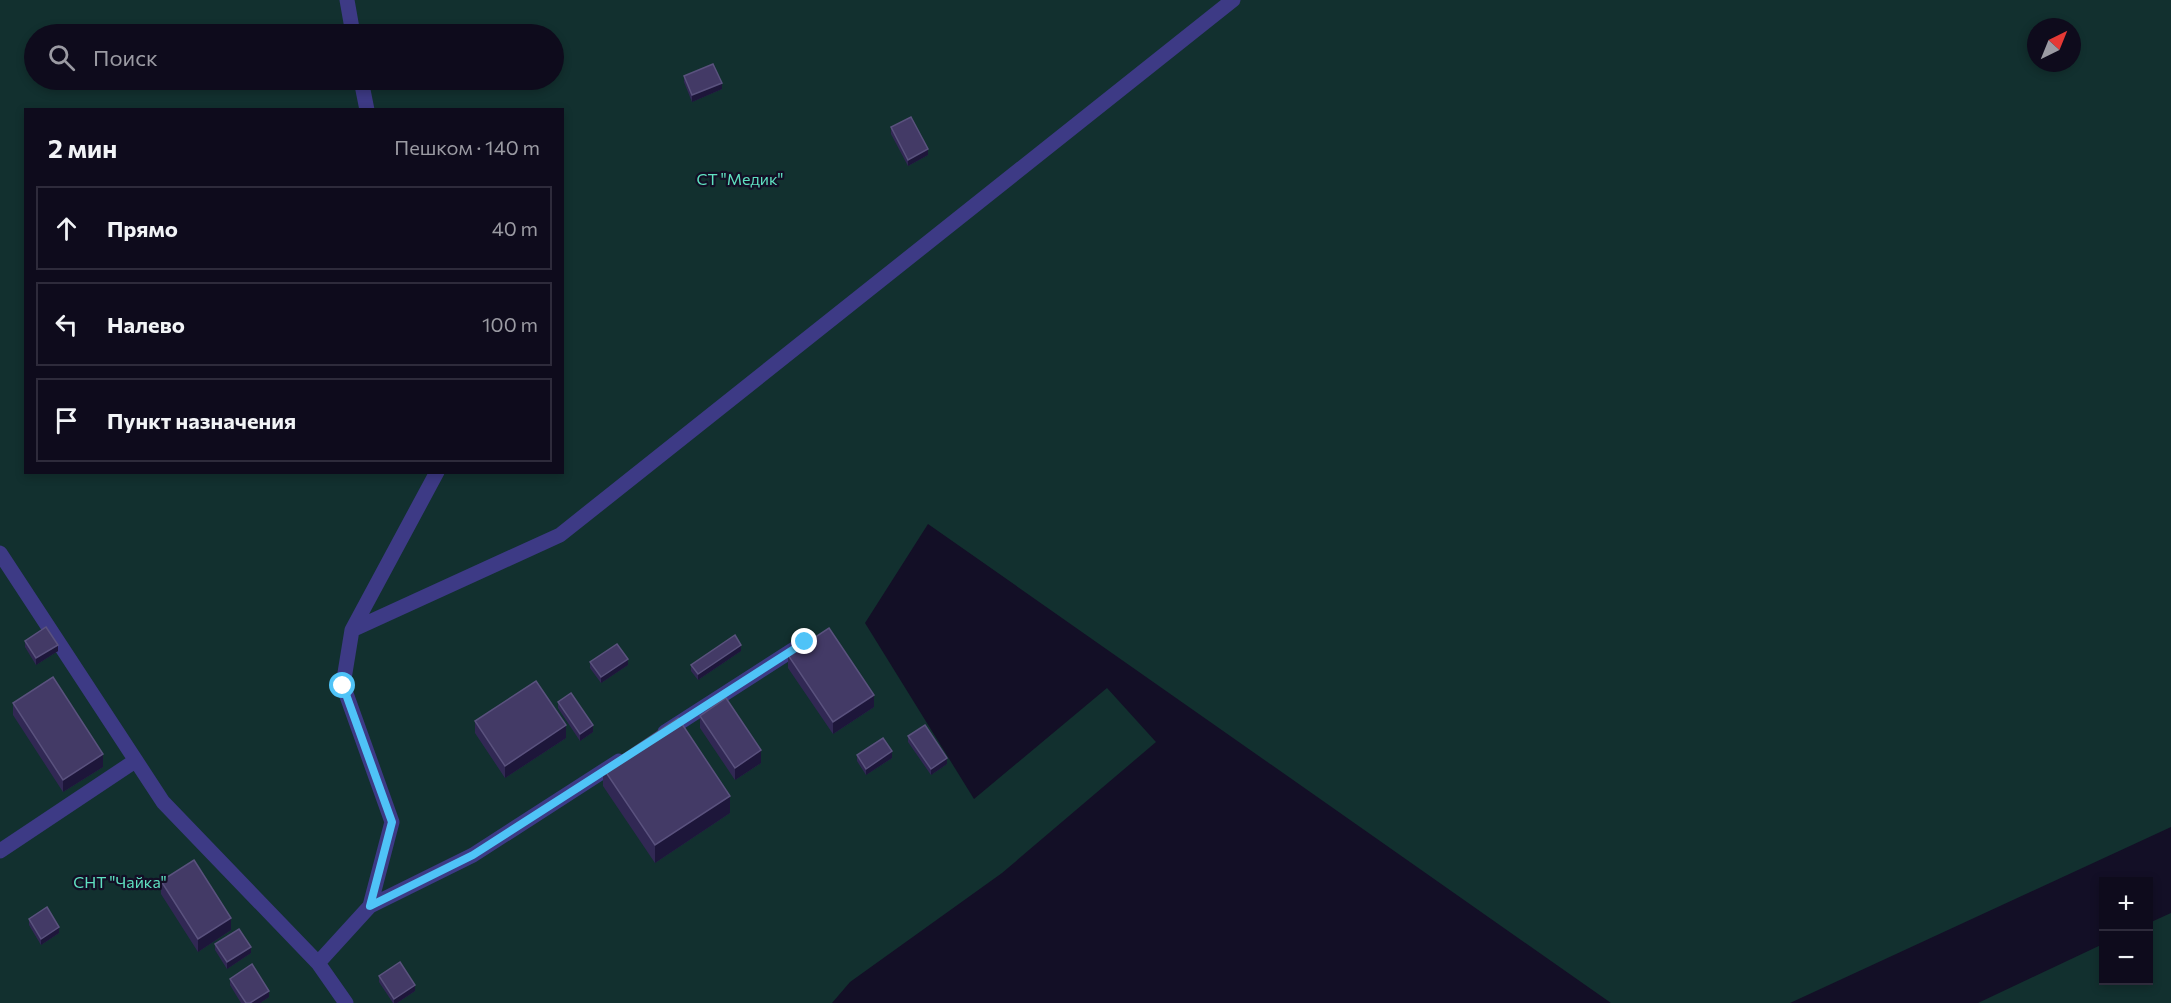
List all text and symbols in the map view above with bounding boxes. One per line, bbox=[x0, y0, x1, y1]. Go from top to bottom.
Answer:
north arrow bbox=[2027, 18, 2081, 72]
search box bbox=[24, 24, 564, 90]
icon: search bbox=[45, 41, 78, 74]
text: Поиск bbox=[93, 44, 158, 71]
text: 2 мин bbox=[48, 132, 117, 163]
text: Пешком · 140 m bbox=[394, 135, 540, 159]
park label: СТ "Медик" bbox=[697, 169, 784, 188]
icon: ahead bbox=[50, 212, 83, 245]
text: Прямо bbox=[107, 215, 178, 242]
text: 40 m bbox=[492, 216, 538, 240]
icon: left bbox=[50, 308, 83, 341]
text: Налево bbox=[107, 311, 185, 338]
text: 100 m bbox=[482, 312, 538, 336]
icon: arrive bbox=[50, 404, 83, 437]
text: Пункт назначения bbox=[107, 407, 296, 434]
route end bbox=[791, 628, 817, 654]
route start bbox=[329, 672, 355, 698]
park label: СНТ "Чайка" bbox=[73, 872, 167, 891]
map controls bbox=[2099, 877, 2153, 985]
button: + bbox=[2099, 877, 2153, 931]
button: − bbox=[2099, 931, 2153, 985]

